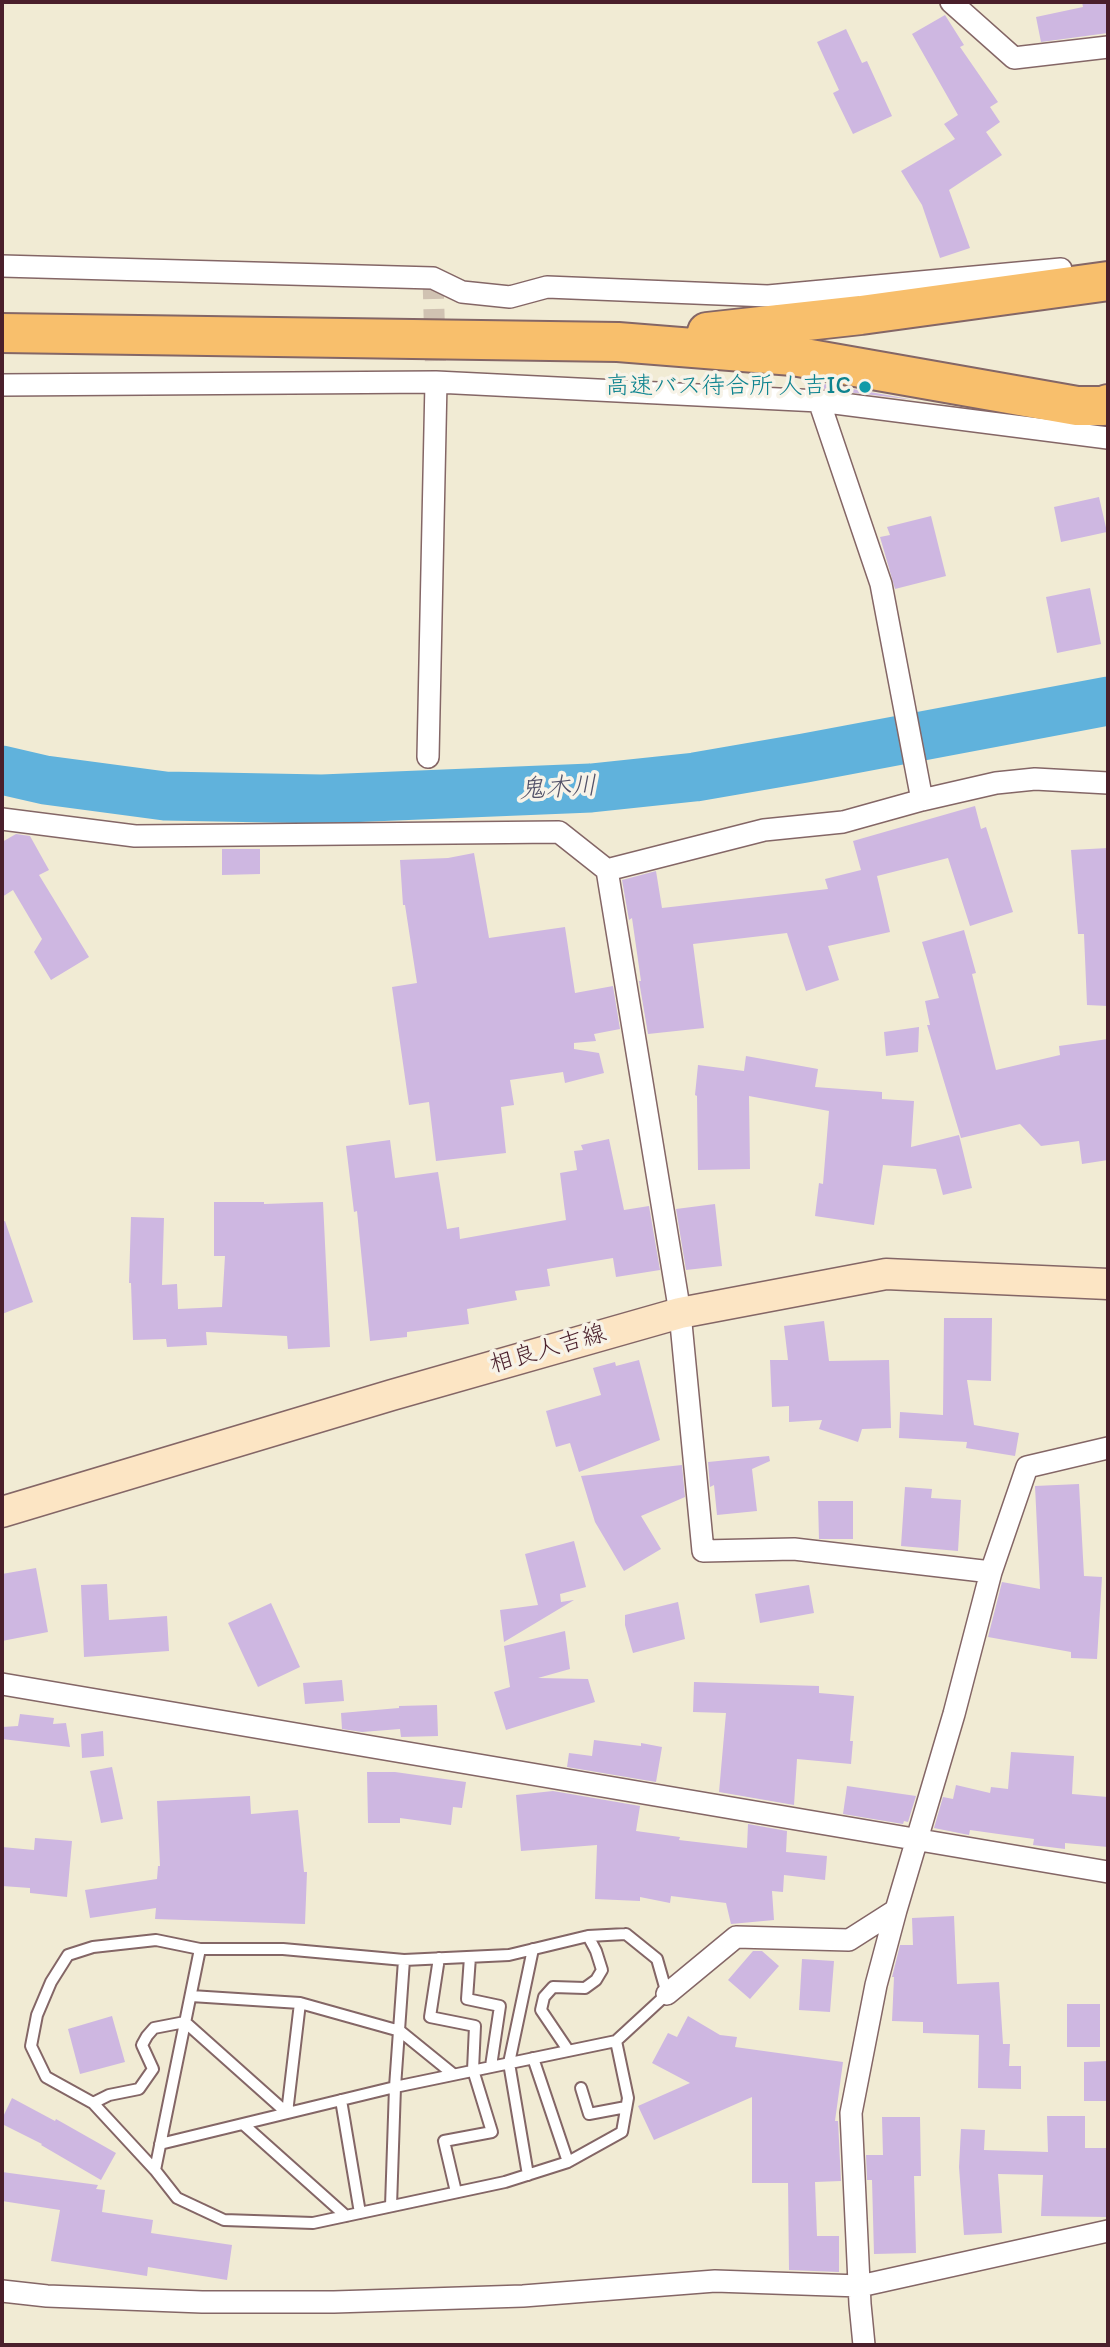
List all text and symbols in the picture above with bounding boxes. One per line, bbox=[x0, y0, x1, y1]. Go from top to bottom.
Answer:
place label: 高速バス待合所 人吉IC bbox=[605, 373, 851, 401]
marker: 高速バス待合所 人吉IC bbox=[857, 379, 873, 395]
water label: 鬼木川 bbox=[518, 771, 598, 807]
street label: 相良人吉線 bbox=[486, 1320, 610, 1380]

